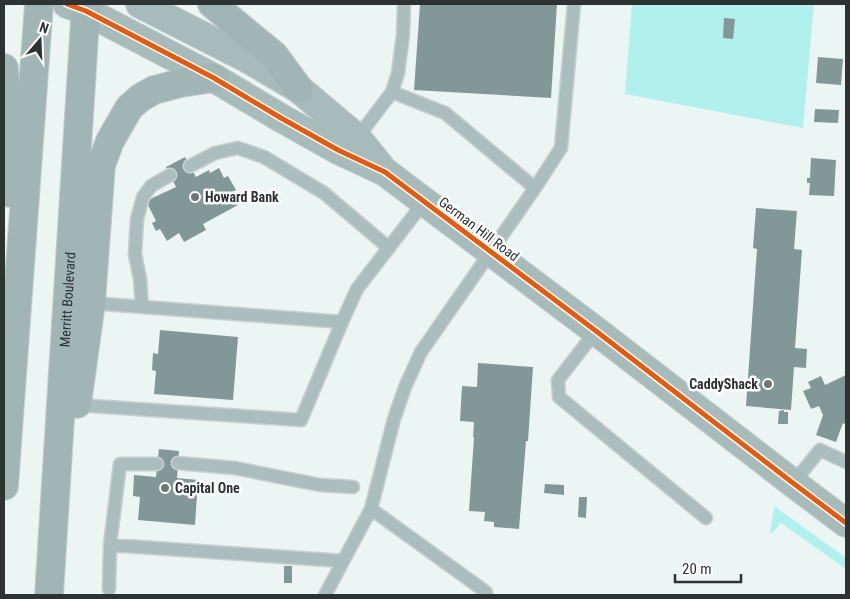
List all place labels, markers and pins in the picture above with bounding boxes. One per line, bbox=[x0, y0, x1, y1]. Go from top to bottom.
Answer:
place label: Howard Bank bbox=[205, 189, 279, 205]
marker: Howard Bank bbox=[189, 191, 201, 203]
place label: CaddyShack bbox=[689, 376, 758, 392]
marker: CaddyShack bbox=[762, 378, 774, 390]
place label: Capital One bbox=[175, 480, 240, 496]
marker: Capital One bbox=[159, 482, 171, 494]

